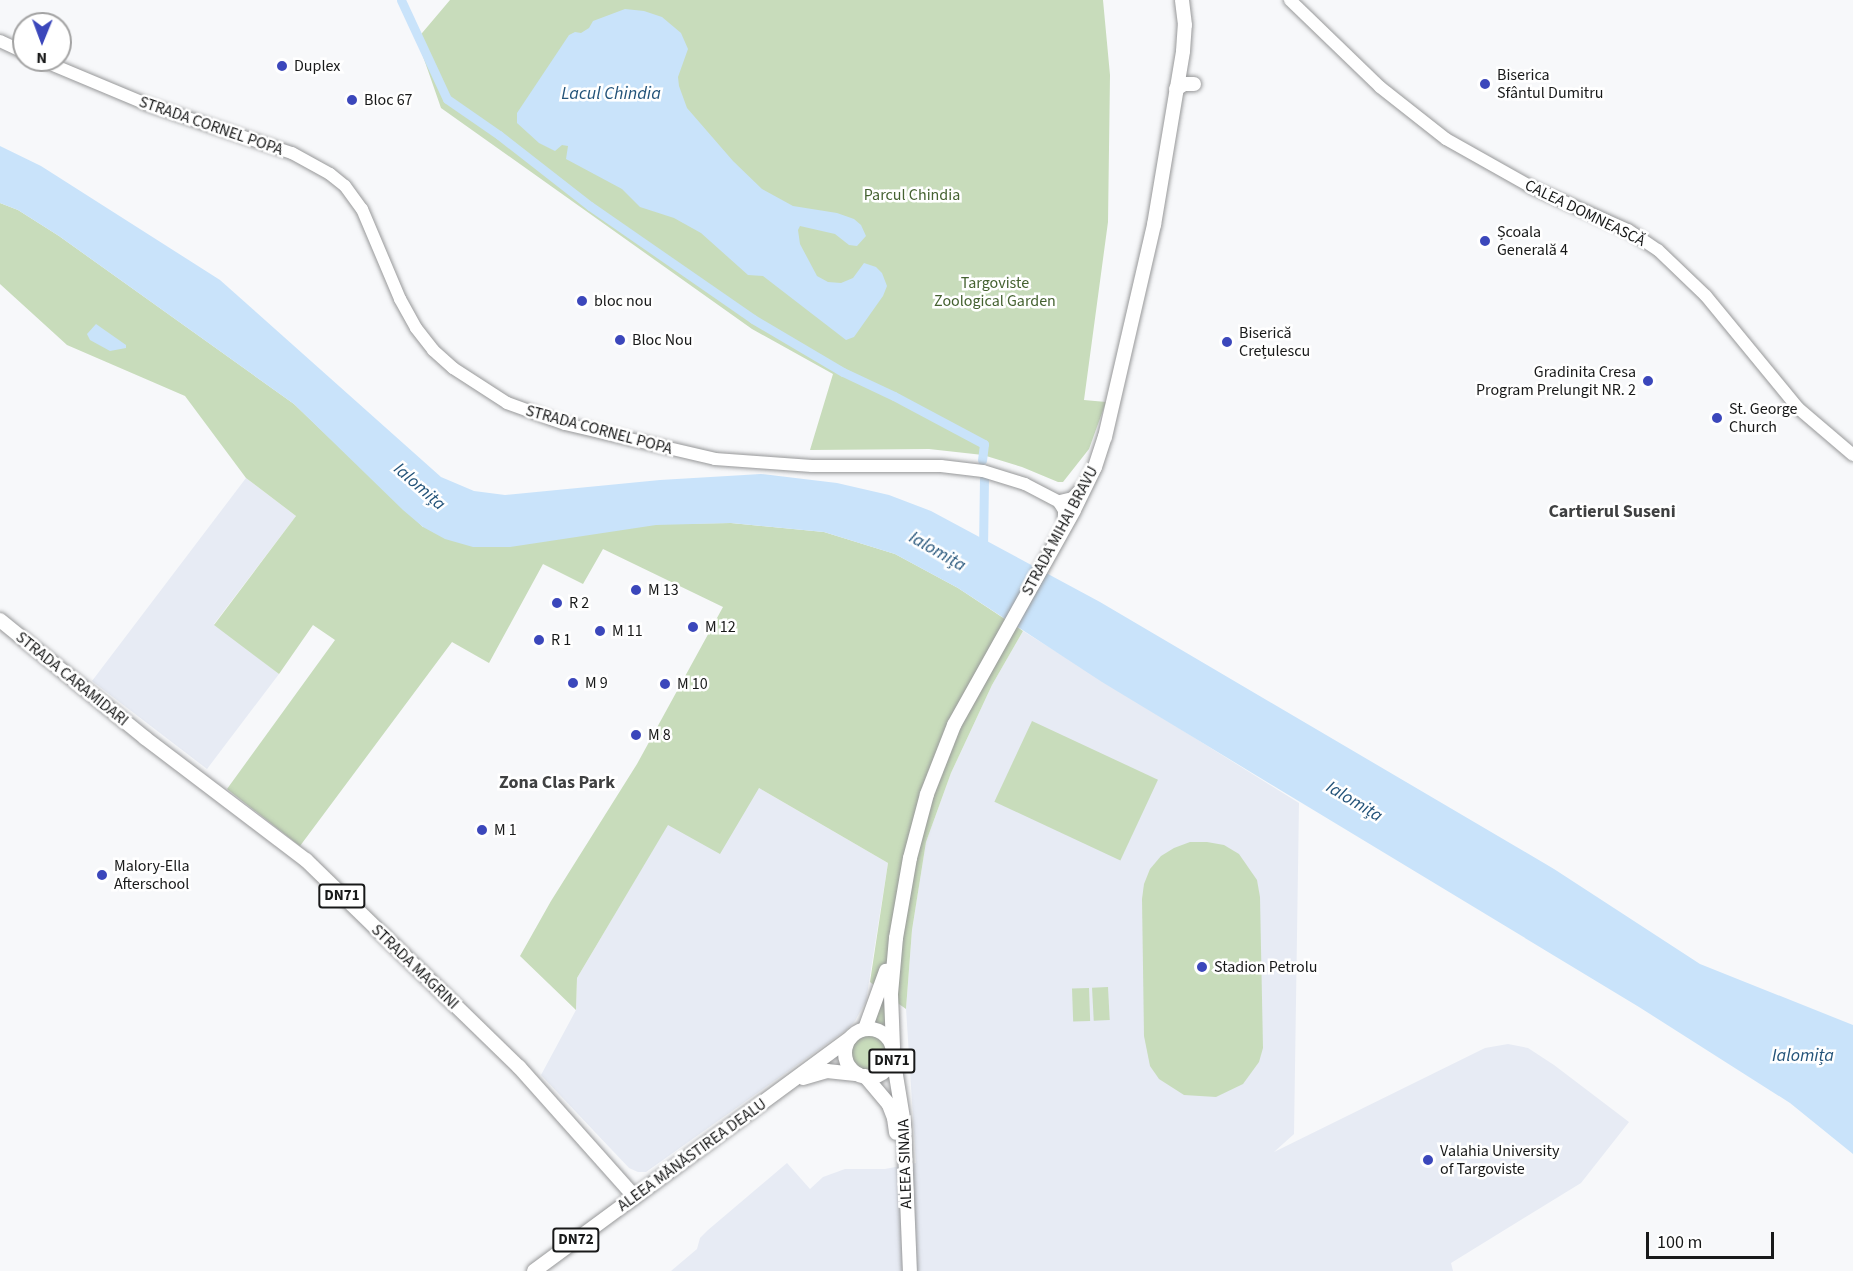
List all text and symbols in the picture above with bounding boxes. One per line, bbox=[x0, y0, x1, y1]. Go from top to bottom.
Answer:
north arrow bbox=[12, 12, 72, 72]
text: N bbox=[36, 47, 47, 69]
place label: Duplex bbox=[294, 56, 340, 76]
marker: Duplex bbox=[275, 59, 289, 73]
place label: Biserica Sfântul Dumitru bbox=[1497, 65, 1604, 103]
marker: Biserica Sfântul Dumitru bbox=[1478, 77, 1492, 91]
water label: Lacul Chindia bbox=[561, 83, 661, 105]
place label: Bloc 67 bbox=[364, 90, 413, 110]
street label: STRADA CORNEL POPA bbox=[137, 92, 285, 160]
marker: Bloc 67 bbox=[345, 93, 359, 107]
street label: CALEA DOMNEASCĂ bbox=[1522, 175, 1648, 251]
park label: Parcul Chindia bbox=[864, 185, 960, 205]
place label: Școala Generală 4 bbox=[1497, 222, 1568, 260]
marker: Școala Generală 4 bbox=[1478, 234, 1492, 248]
park label: Targoviste Zoological Garden bbox=[934, 273, 1056, 311]
place label: bloc nou bbox=[594, 291, 652, 311]
marker: bloc nou bbox=[575, 294, 589, 308]
place label: Biserică Crețulescu bbox=[1239, 323, 1310, 361]
place label: Bloc Nou bbox=[632, 330, 692, 350]
marker: Bloc Nou bbox=[613, 333, 627, 347]
marker: Biserică Crețulescu bbox=[1220, 335, 1234, 349]
place label: Gradinita Cresa Program Prelungit NR. 2 bbox=[1476, 362, 1636, 400]
marker: Gradinita Cresa Program Prelungit NR. 2 bbox=[1641, 374, 1655, 388]
place label: St. George Church bbox=[1729, 399, 1798, 437]
street label: STRADA CORNEL POPA bbox=[524, 401, 674, 459]
marker: St. George Church bbox=[1710, 411, 1724, 425]
water label: Ialomița bbox=[389, 459, 449, 515]
street label: STRADA MIHAI BRAVU bbox=[1018, 463, 1102, 599]
district label: Cartierul Suseni bbox=[1548, 501, 1676, 523]
water label: Ialomița bbox=[905, 527, 969, 577]
place label: M 13 bbox=[648, 580, 679, 600]
marker: M 13 bbox=[629, 583, 643, 597]
place label: R 2 bbox=[569, 593, 589, 613]
marker: R 2 bbox=[550, 596, 564, 610]
place label: M 12 bbox=[705, 617, 736, 637]
marker: M 12 bbox=[686, 620, 700, 634]
place label: M 11 bbox=[612, 621, 643, 641]
marker: M 11 bbox=[593, 624, 607, 638]
street label: STRADA CARAMIDARI bbox=[12, 628, 132, 730]
place label: R 1 bbox=[551, 630, 571, 650]
marker: R 1 bbox=[532, 633, 546, 647]
place label: M 9 bbox=[585, 673, 608, 693]
place label: M 10 bbox=[677, 674, 708, 694]
marker: M 9 bbox=[566, 676, 580, 690]
marker: M 10 bbox=[658, 677, 672, 691]
place label: M 8 bbox=[648, 725, 671, 745]
marker: M 8 bbox=[629, 728, 643, 742]
district label: Zona Clas Park bbox=[499, 772, 615, 794]
water label: Ialomița bbox=[1322, 777, 1386, 827]
place label: M 1 bbox=[494, 820, 517, 840]
marker: M 1 bbox=[475, 823, 489, 837]
place label: Malory-Ella Afterschool bbox=[114, 856, 190, 894]
marker: Malory-Ella Afterschool bbox=[95, 868, 109, 882]
road number: DN71 bbox=[318, 884, 366, 908]
street label: STRADA MAGRINI bbox=[367, 920, 463, 1014]
place label: Stadion Petrolu bbox=[1214, 957, 1317, 977]
marker: Stadion Petrolu bbox=[1195, 960, 1209, 974]
water label: Ialomița bbox=[1772, 1045, 1834, 1067]
road number: DN71 bbox=[868, 1049, 916, 1073]
street label: ALEEA MĂNĂSTIREA DEALU bbox=[614, 1094, 770, 1216]
street label: ALEEA SINAIA bbox=[894, 1119, 916, 1209]
place label: Valahia University of Targoviste bbox=[1440, 1141, 1559, 1179]
marker: Valahia University of Targoviste bbox=[1421, 1153, 1435, 1167]
scale bar bbox=[1649, 1220, 1776, 1258]
road number: DN72 bbox=[552, 1228, 600, 1252]
text: 100 m bbox=[1657, 1230, 1702, 1255]

